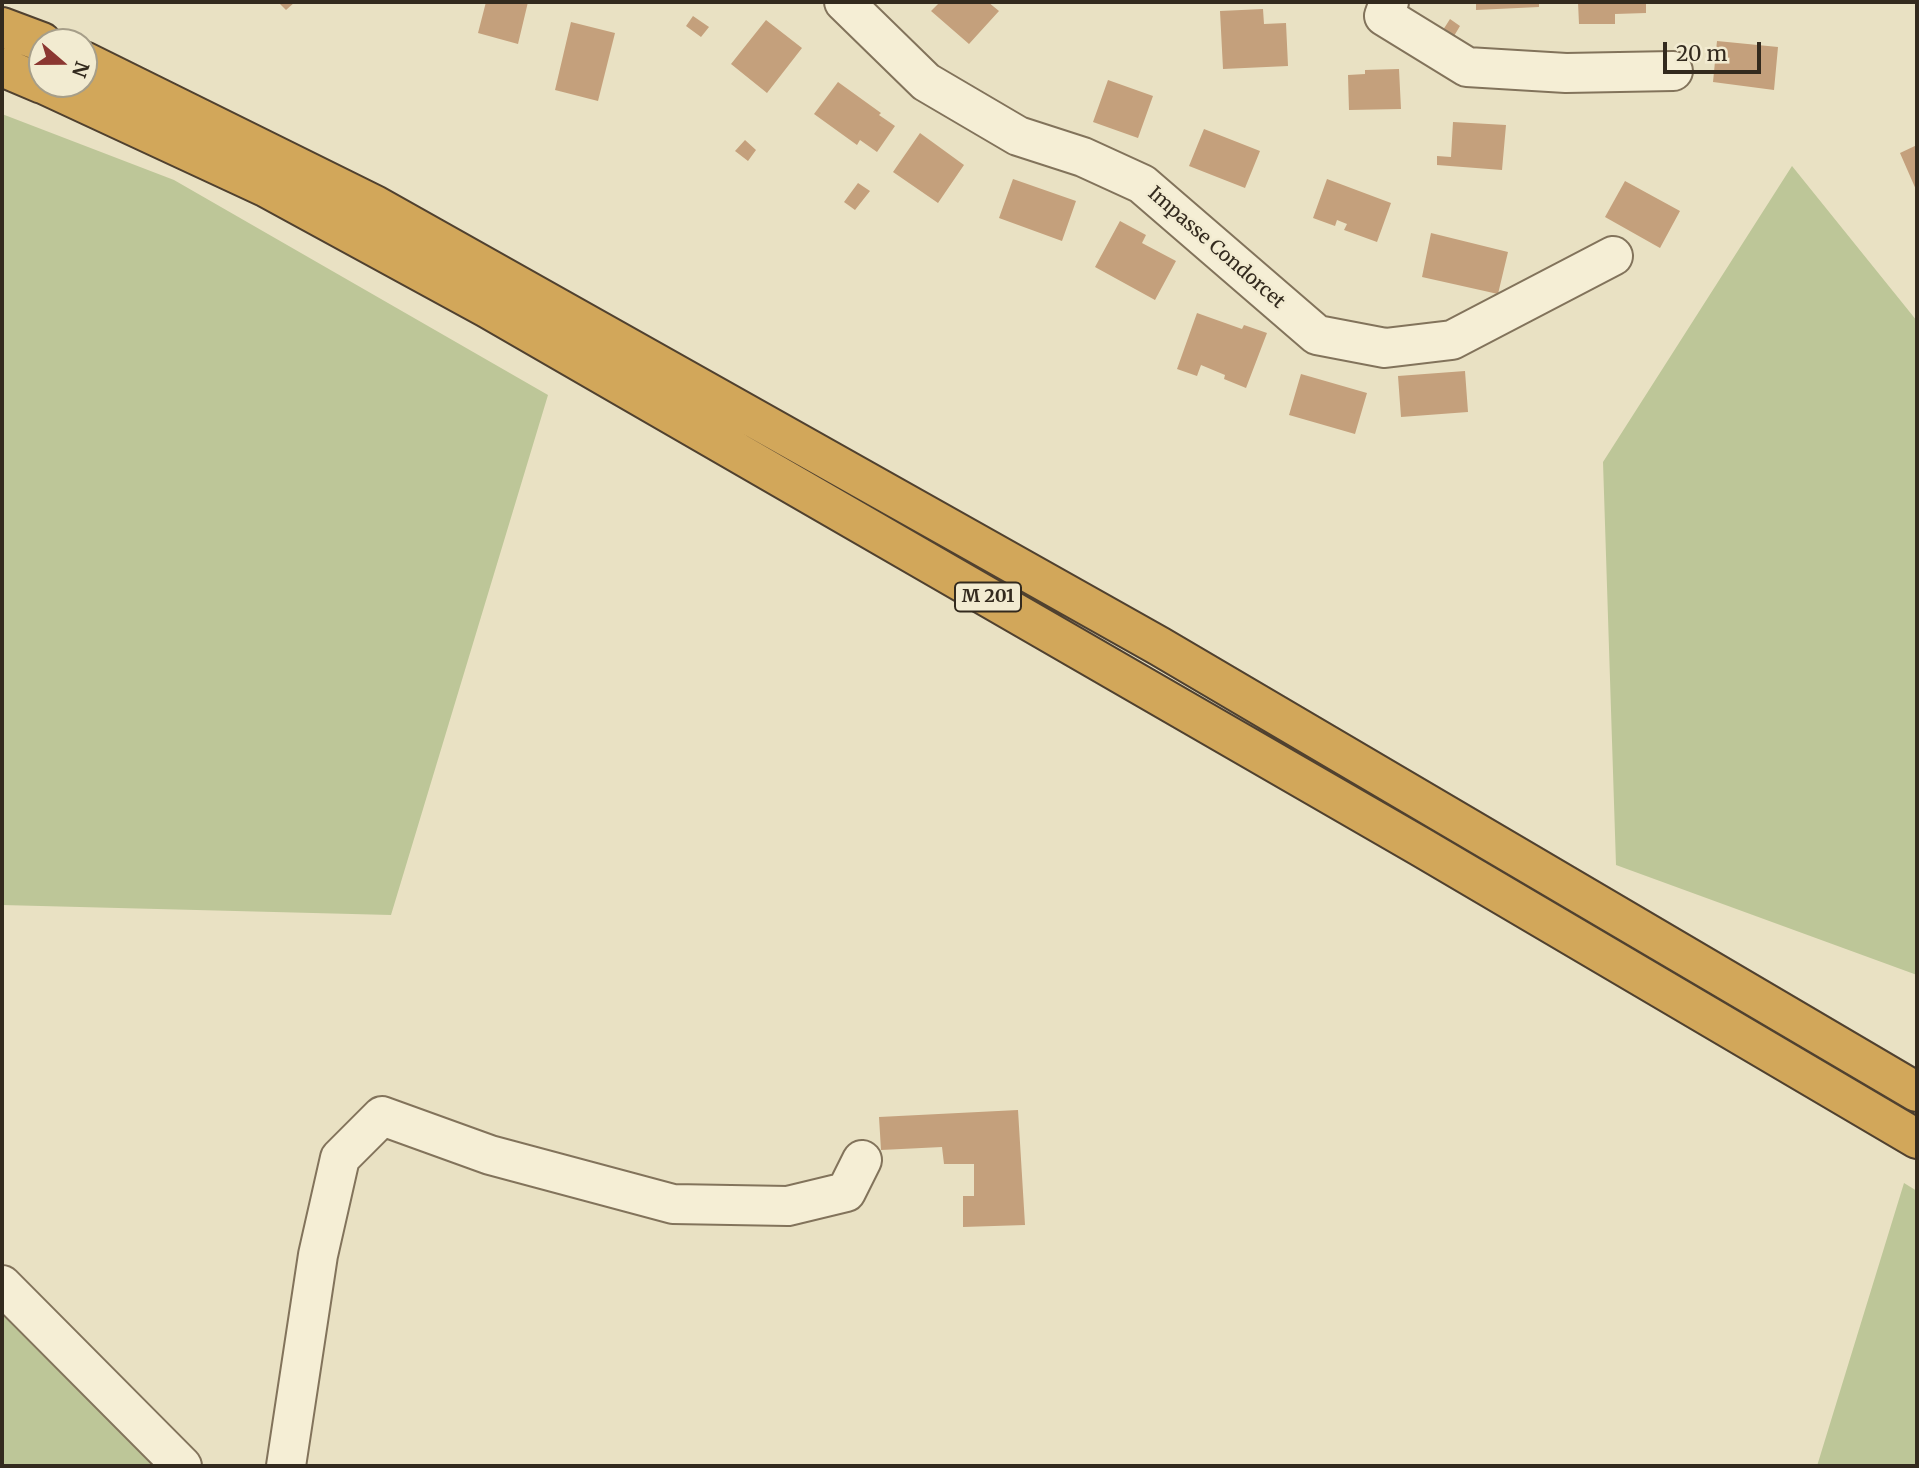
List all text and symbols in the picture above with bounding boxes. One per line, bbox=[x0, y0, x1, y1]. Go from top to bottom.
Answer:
north arrow bbox=[28, 28, 98, 98]
scale bar bbox=[1667, 28, 1765, 72]
text: 20 m bbox=[1676, 40, 1727, 67]
text: N bbox=[67, 58, 95, 81]
street label: Impasse Condorcet bbox=[1143, 182, 1289, 314]
road number: M 201 bbox=[955, 582, 1021, 612]

